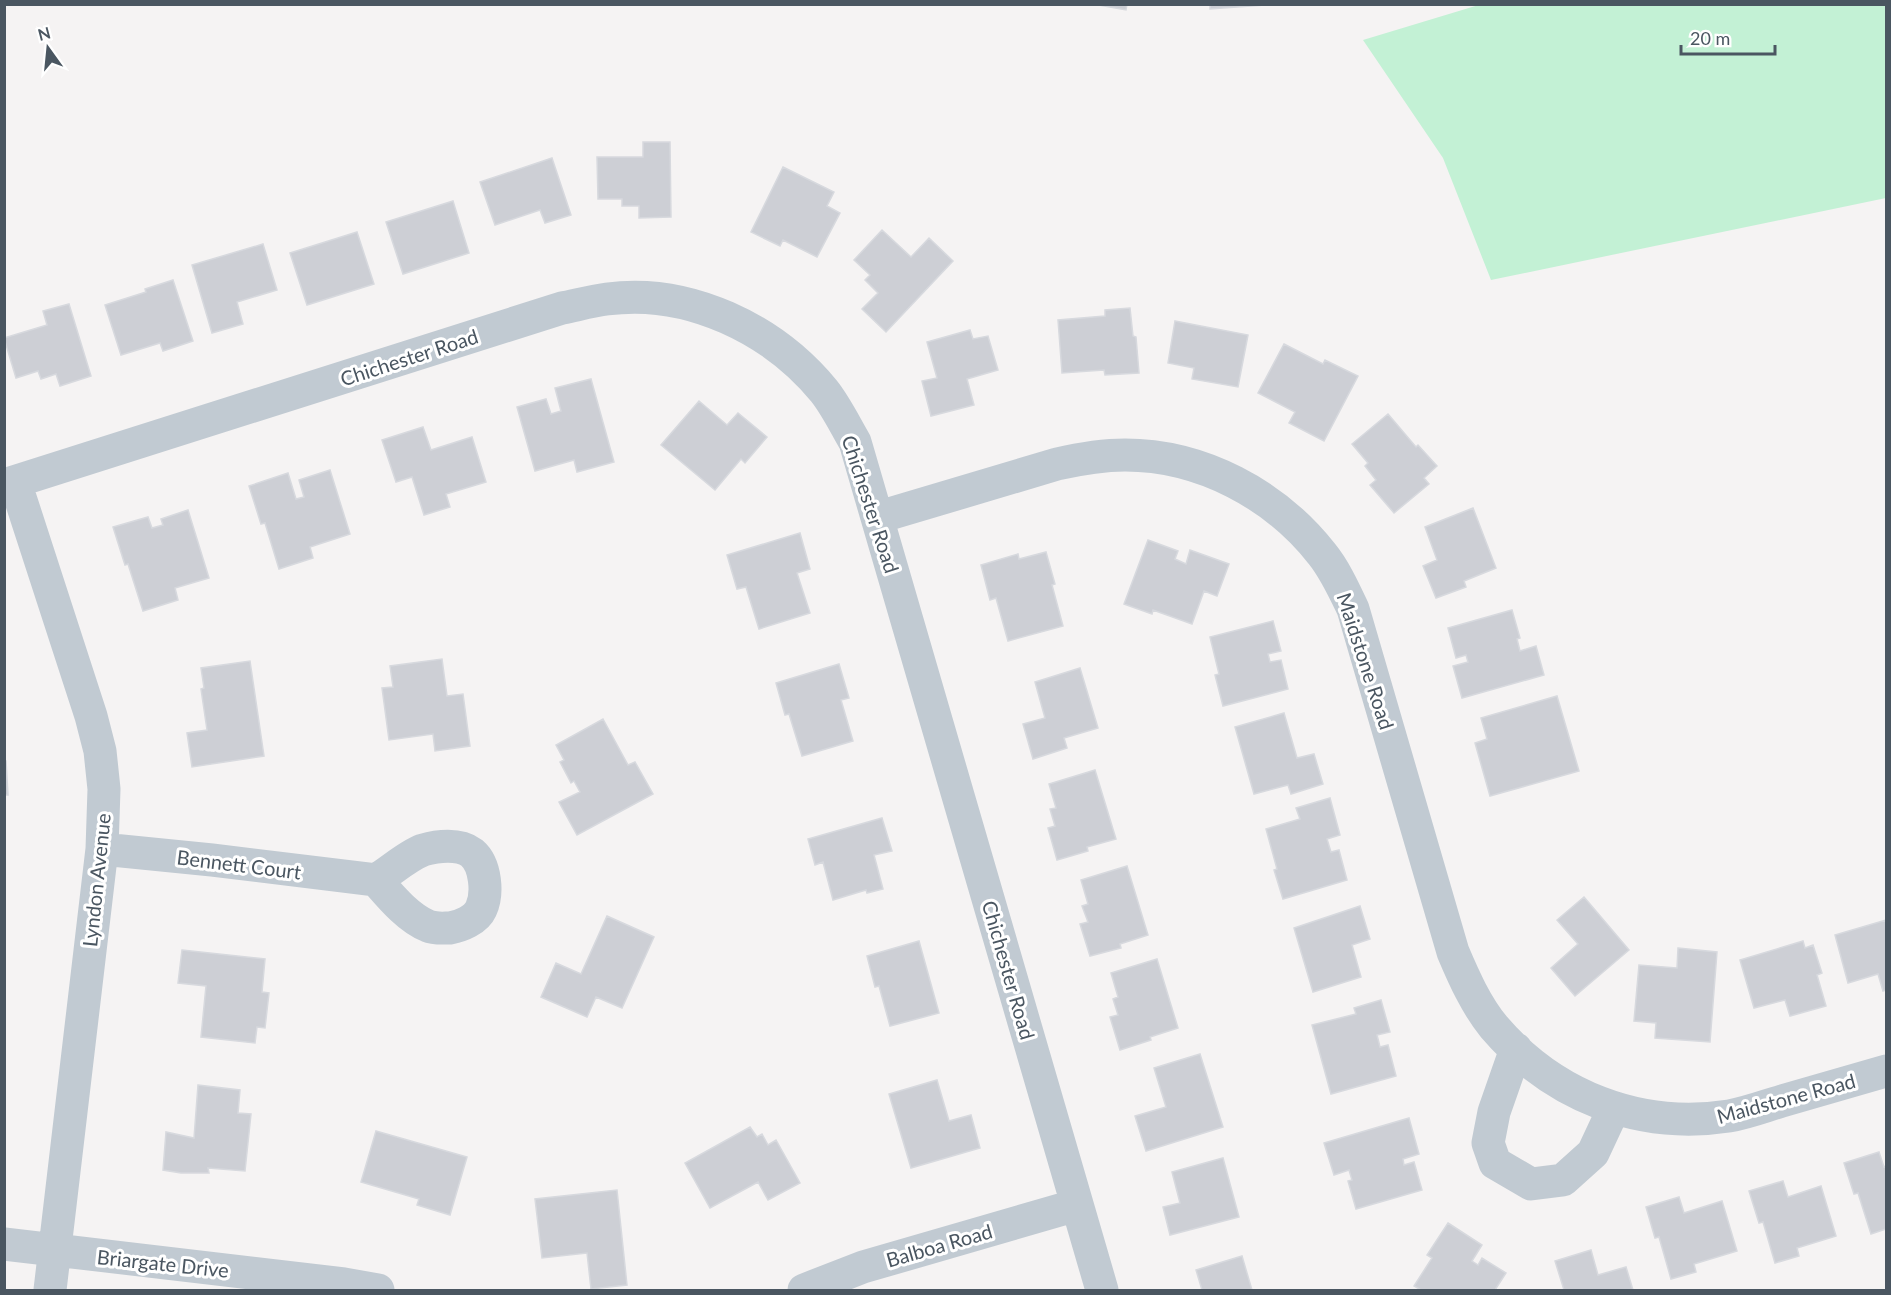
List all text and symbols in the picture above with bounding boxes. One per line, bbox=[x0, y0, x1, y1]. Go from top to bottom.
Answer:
north arrow bbox=[18, 18, 78, 78]
scale bar bbox=[1681, 18, 1776, 56]
text: N bbox=[36, 22, 52, 44]
text: 20 m bbox=[1690, 27, 1730, 49]
street label: Chichester Road bbox=[337, 323, 481, 391]
street label: Chichester Road bbox=[837, 432, 905, 576]
street label: Maidstone Road bbox=[1333, 590, 1399, 732]
street label: Lyndon Avenue bbox=[77, 812, 115, 948]
street label: Bennett Court bbox=[175, 844, 303, 884]
street label: Chichester Road bbox=[978, 898, 1040, 1042]
street label: Maidstone Road bbox=[1714, 1068, 1858, 1128]
street label: Balboa Road bbox=[883, 1218, 995, 1272]
street label: Briargate Drive bbox=[96, 1244, 230, 1282]

